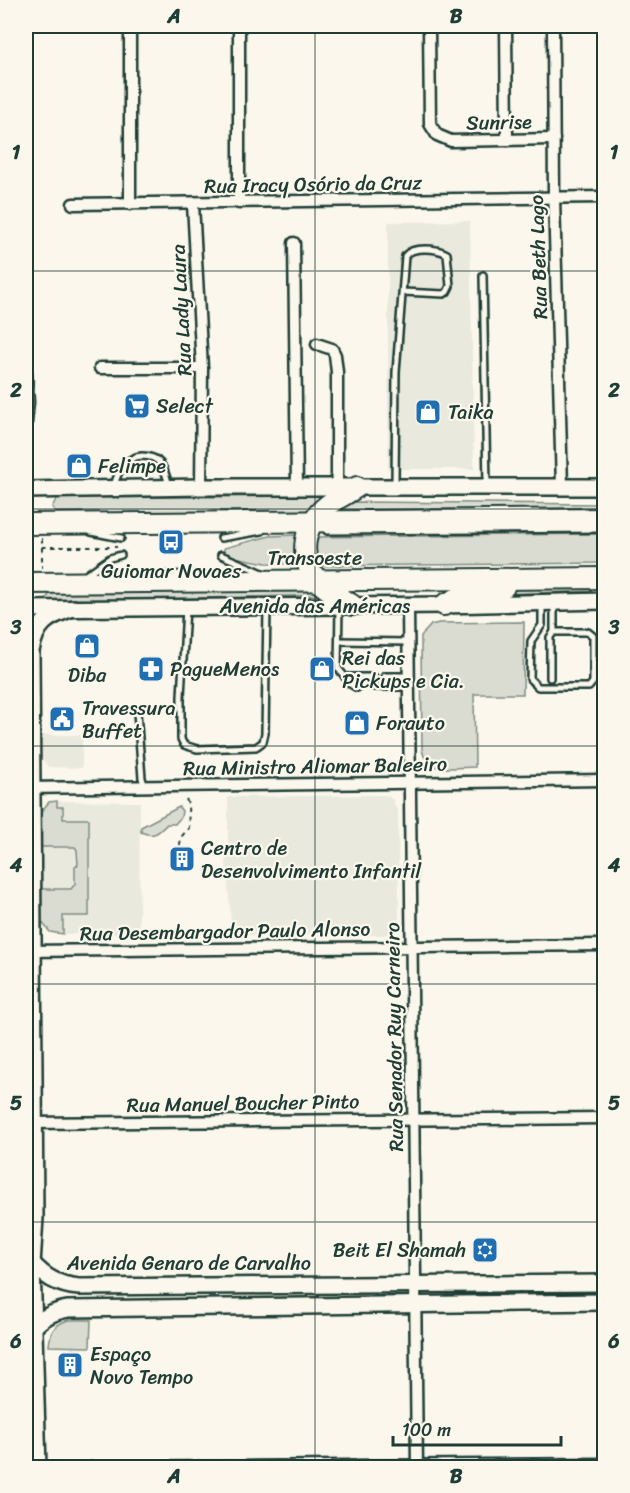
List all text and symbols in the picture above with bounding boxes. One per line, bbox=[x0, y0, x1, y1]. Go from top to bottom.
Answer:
text: A bbox=[166, 0, 181, 34]
text: B bbox=[450, 0, 463, 34]
street label: Sunrise bbox=[466, 104, 532, 141]
text: 1 bbox=[12, 135, 21, 170]
text: 1 bbox=[610, 135, 619, 170]
street label: Rua Iracy Osório da Cruz bbox=[204, 165, 423, 204]
street label: Rua Beth Lago bbox=[519, 194, 558, 320]
street label: Rua Lady Laura bbox=[161, 243, 202, 377]
text: 2 bbox=[9, 373, 22, 408]
text: 2 bbox=[607, 373, 620, 408]
place label: Select bbox=[156, 389, 214, 424]
supermarket icon: Select bbox=[122, 391, 152, 421]
place label: Taika bbox=[448, 395, 494, 430]
shop icon: Taika bbox=[413, 397, 443, 427]
place label: Felimpe bbox=[98, 449, 166, 484]
shop icon: Felimpe bbox=[64, 451, 94, 481]
bus stop icon: Guiomar Novaes bbox=[156, 527, 186, 557]
street label: Transoeste bbox=[268, 541, 362, 576]
place label: Guiomar Novaes bbox=[101, 554, 242, 589]
street label: Avenida das Américas bbox=[219, 589, 411, 624]
text: 3 bbox=[10, 610, 22, 645]
text: 3 bbox=[608, 610, 620, 645]
shop icon: Diba bbox=[72, 631, 102, 661]
place label: Rei das Pickups e Cia. bbox=[342, 641, 465, 699]
place label: PagueMenos bbox=[170, 652, 280, 687]
pharmacy icon: PagueMenos bbox=[136, 654, 166, 684]
shop icon: Rei das Pickups e Cia. bbox=[307, 654, 337, 684]
place label: Diba bbox=[68, 658, 107, 693]
place label: Travessura Buffet bbox=[82, 691, 176, 749]
public building icon: Travessura Buffet bbox=[47, 704, 77, 734]
place label: Forauto bbox=[376, 706, 445, 741]
shop icon: Forauto bbox=[342, 708, 372, 738]
street label: Rua Ministro Aliomar Baleeiro bbox=[183, 747, 447, 786]
place label: Centro de Desenvolvimento Infantil bbox=[201, 831, 423, 889]
building icon: Centro de Desenvolvimento Infantil bbox=[167, 844, 197, 874]
text: 4 bbox=[9, 848, 23, 883]
text: 4 bbox=[607, 848, 621, 883]
street label: Rua Desembargador Paulo Alonso bbox=[79, 911, 371, 952]
street label: Rua Senador Ruy Carneiro bbox=[375, 922, 414, 1152]
street label: Rua Manuel Boucher Pinto bbox=[126, 1084, 360, 1123]
text: 5 bbox=[10, 1086, 22, 1121]
text: 5 bbox=[608, 1086, 620, 1121]
place label: Beit El Shamah bbox=[333, 1233, 466, 1268]
synagogue icon: Beit El Shamah bbox=[470, 1235, 500, 1265]
street label: Avenida Genaro de Carvalho bbox=[66, 1246, 311, 1281]
text: 6 bbox=[9, 1324, 22, 1359]
text: 6 bbox=[607, 1324, 620, 1359]
place label: Espaço Novo Tempo bbox=[90, 1337, 193, 1395]
building icon: Espaço Novo Tempo bbox=[55, 1350, 85, 1380]
scale bar bbox=[393, 1409, 561, 1447]
text: 100 m bbox=[402, 1414, 451, 1446]
text: A bbox=[166, 1459, 181, 1493]
text: B bbox=[450, 1459, 463, 1493]

